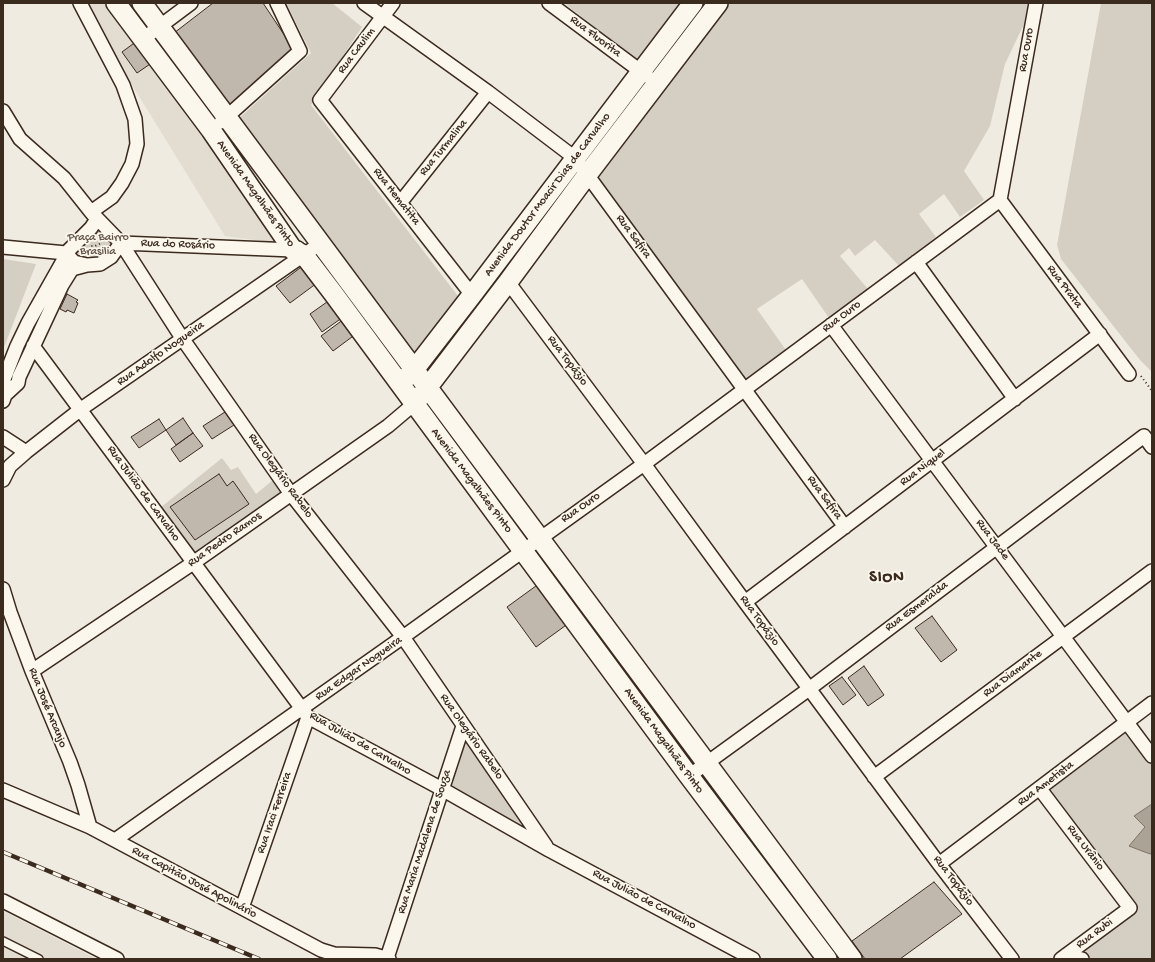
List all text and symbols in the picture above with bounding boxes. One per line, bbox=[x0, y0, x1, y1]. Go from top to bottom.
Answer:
street label: Rua Fluorita bbox=[567, 13, 623, 61]
street label: Rua Caulim bbox=[335, 25, 379, 77]
street label: Rua Ouro bbox=[1016, 27, 1038, 73]
street label: Avenida Doutor Moacir Dias de Carvalho bbox=[482, 110, 614, 280]
street label: Rua Turmalina bbox=[417, 117, 471, 179]
street label: Avenida Magalhães Pinto bbox=[213, 138, 297, 250]
street label: Rua Hematita bbox=[369, 165, 423, 229]
street label: Rua Safira bbox=[612, 212, 654, 262]
park label: Praça Bairro Brasilia bbox=[67, 231, 129, 259]
street label: Rua do Rosário bbox=[141, 237, 215, 253]
street label: Rua Prata bbox=[1043, 262, 1085, 312]
street label: Rua Ouro bbox=[820, 298, 864, 336]
street label: Rua Adolfo Nogueira bbox=[115, 318, 207, 390]
street label: Rua Topázio bbox=[544, 333, 590, 389]
street label: Avenida Magalhães Pinto bbox=[427, 426, 515, 536]
street label: Rua Olegário Rabelo bbox=[244, 431, 316, 521]
street label: Rua Julião de Carvalho bbox=[103, 443, 183, 545]
street label: Rua Niquel bbox=[897, 446, 949, 490]
street label: Rua Safira bbox=[803, 473, 845, 523]
street label: Rua Ouro bbox=[559, 489, 603, 527]
street label: Rua Pedro Ramos bbox=[185, 509, 265, 571]
street label: Rua Jade bbox=[972, 517, 1012, 563]
district label: SION bbox=[869, 569, 905, 589]
street label: Rua Esmeralda bbox=[883, 579, 951, 635]
street label: Rua Topázio bbox=[736, 593, 782, 649]
street label: Rua Edgar Nogueira bbox=[313, 634, 405, 704]
street label: Rua Diamante bbox=[981, 647, 1045, 701]
street label: Rua José Arcanjo bbox=[24, 666, 70, 750]
street label: Avenida Magalhães Pinto bbox=[620, 685, 706, 797]
street label: Rua Olegário Rabelo bbox=[436, 691, 506, 783]
street label: Rua Julião de Carvalho bbox=[307, 709, 413, 779]
street label: Rua Ametista bbox=[1015, 758, 1077, 810]
street label: Rua Maria Madalena de Souza bbox=[395, 768, 455, 916]
street label: Rua Iraci Ferreira bbox=[254, 770, 296, 856]
street label: Rua Urânio bbox=[1063, 822, 1107, 874]
street label: Rua Capitão José Apolinário bbox=[129, 844, 259, 922]
street label: Rua Topázio bbox=[930, 853, 976, 909]
street label: Rua Julião de Carvalho bbox=[590, 867, 698, 933]
street label: Rua Rubi bbox=[1074, 916, 1116, 952]

